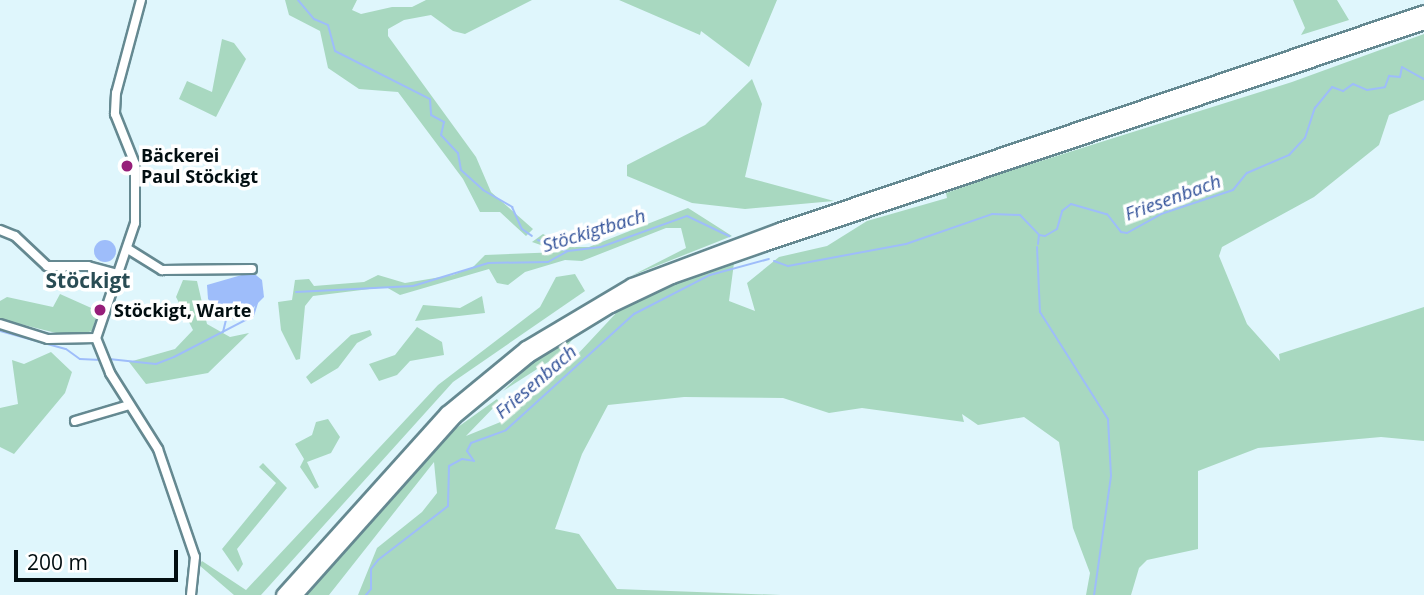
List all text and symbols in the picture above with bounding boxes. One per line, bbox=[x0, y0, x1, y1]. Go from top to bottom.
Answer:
place label: Bäckerei Paul Stöckigt bbox=[141, 145, 258, 188]
marker: Bäckerei Paul Stöckigt bbox=[119, 158, 135, 174]
water label: Friesenbach bbox=[1122, 170, 1224, 226]
water label: Stöckigtbach bbox=[540, 205, 648, 257]
district label: Stöckigt bbox=[46, 267, 130, 293]
place label: Stöckigt, Warte bbox=[114, 299, 251, 321]
marker: Stöckigt, Warte bbox=[92, 302, 108, 318]
water label: Friesenbach bbox=[491, 340, 581, 424]
scale bar bbox=[18, 536, 182, 580]
text: 200 m bbox=[27, 548, 88, 576]

